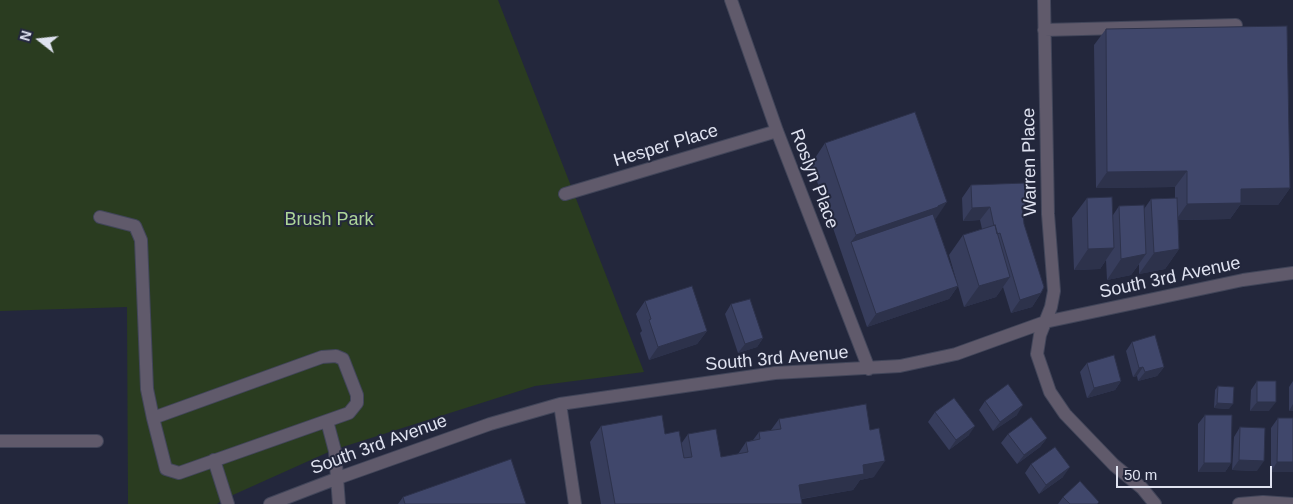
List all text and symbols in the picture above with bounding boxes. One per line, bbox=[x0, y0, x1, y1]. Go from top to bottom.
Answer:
north arrow bbox=[15, 15, 65, 65]
text: N bbox=[16, 29, 35, 43]
street label: Warren Place bbox=[1018, 108, 1042, 216]
street label: Hesper Place bbox=[611, 120, 721, 172]
street label: Roslyn Place bbox=[785, 126, 843, 232]
park label: Brush Park bbox=[284, 209, 374, 231]
street label: South 3rd Avenue bbox=[1097, 252, 1243, 304]
street label: South 3rd Avenue bbox=[704, 342, 850, 376]
street label: South 3rd Avenue bbox=[308, 410, 450, 480]
scale bar bbox=[1118, 456, 1274, 488]
text: 50 m bbox=[1124, 466, 1157, 483]

